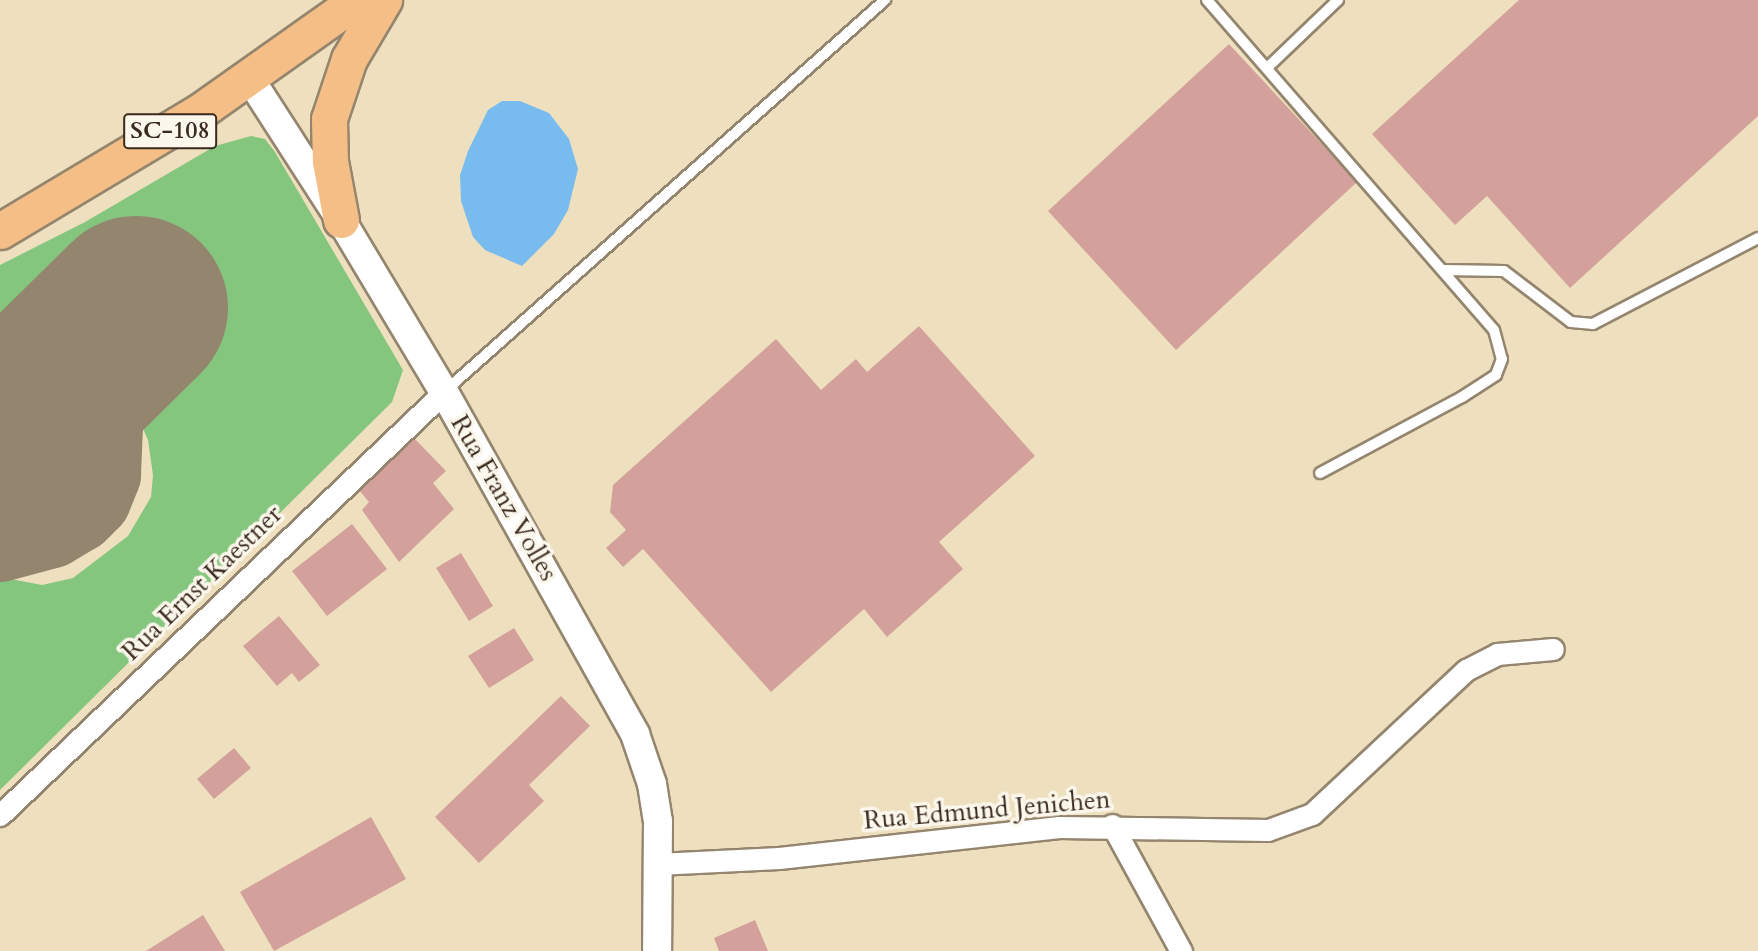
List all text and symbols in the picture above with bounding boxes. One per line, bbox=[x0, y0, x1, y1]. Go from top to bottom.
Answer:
road number: SC-108 bbox=[123, 110, 217, 152]
street label: Rua Franz Volles bbox=[444, 410, 564, 586]
street label: Rua Ernst Kaestner bbox=[116, 499, 288, 667]
street label: Rua Edmund Jenichen bbox=[862, 784, 1112, 836]

